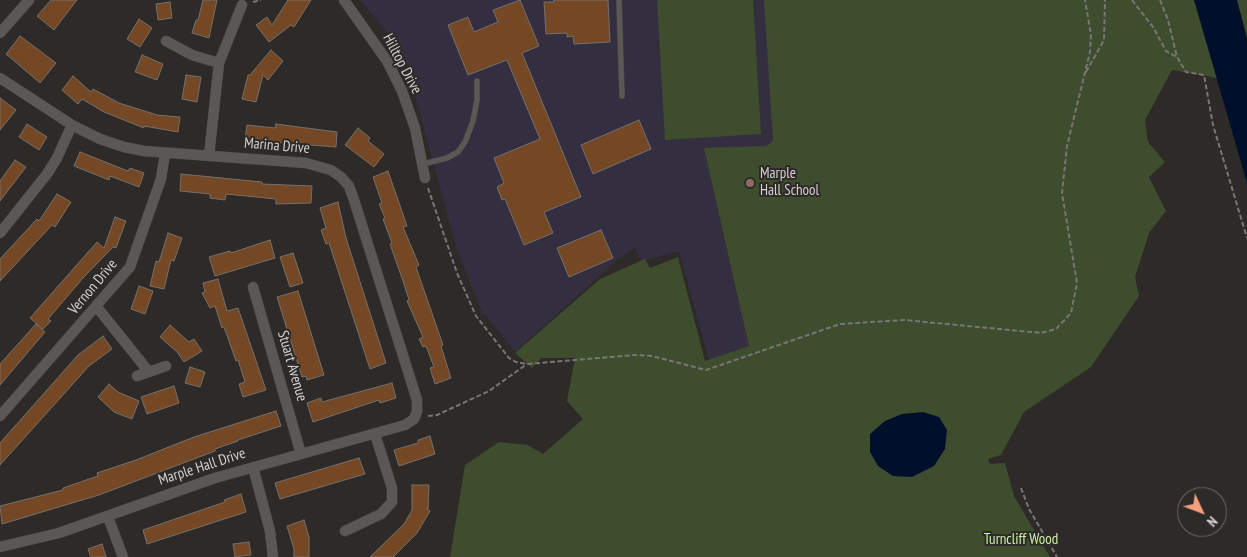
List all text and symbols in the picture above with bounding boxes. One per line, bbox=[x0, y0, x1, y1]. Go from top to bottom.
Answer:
street label: Hilltop Drive bbox=[379, 31, 425, 97]
street label: Marina Drive bbox=[243, 134, 311, 158]
place label: Marple Hall School bbox=[760, 165, 819, 200]
marker: Marple Hall School bbox=[744, 177, 756, 189]
street label: Vernon Drive bbox=[65, 256, 121, 318]
street label: Stuart Avenue bbox=[273, 329, 311, 403]
street label: Marple Hall Drive bbox=[156, 444, 248, 490]
north arrow bbox=[1177, 487, 1227, 537]
text: N bbox=[1203, 513, 1221, 530]
park label: Turncliff Wood bbox=[984, 531, 1058, 549]

